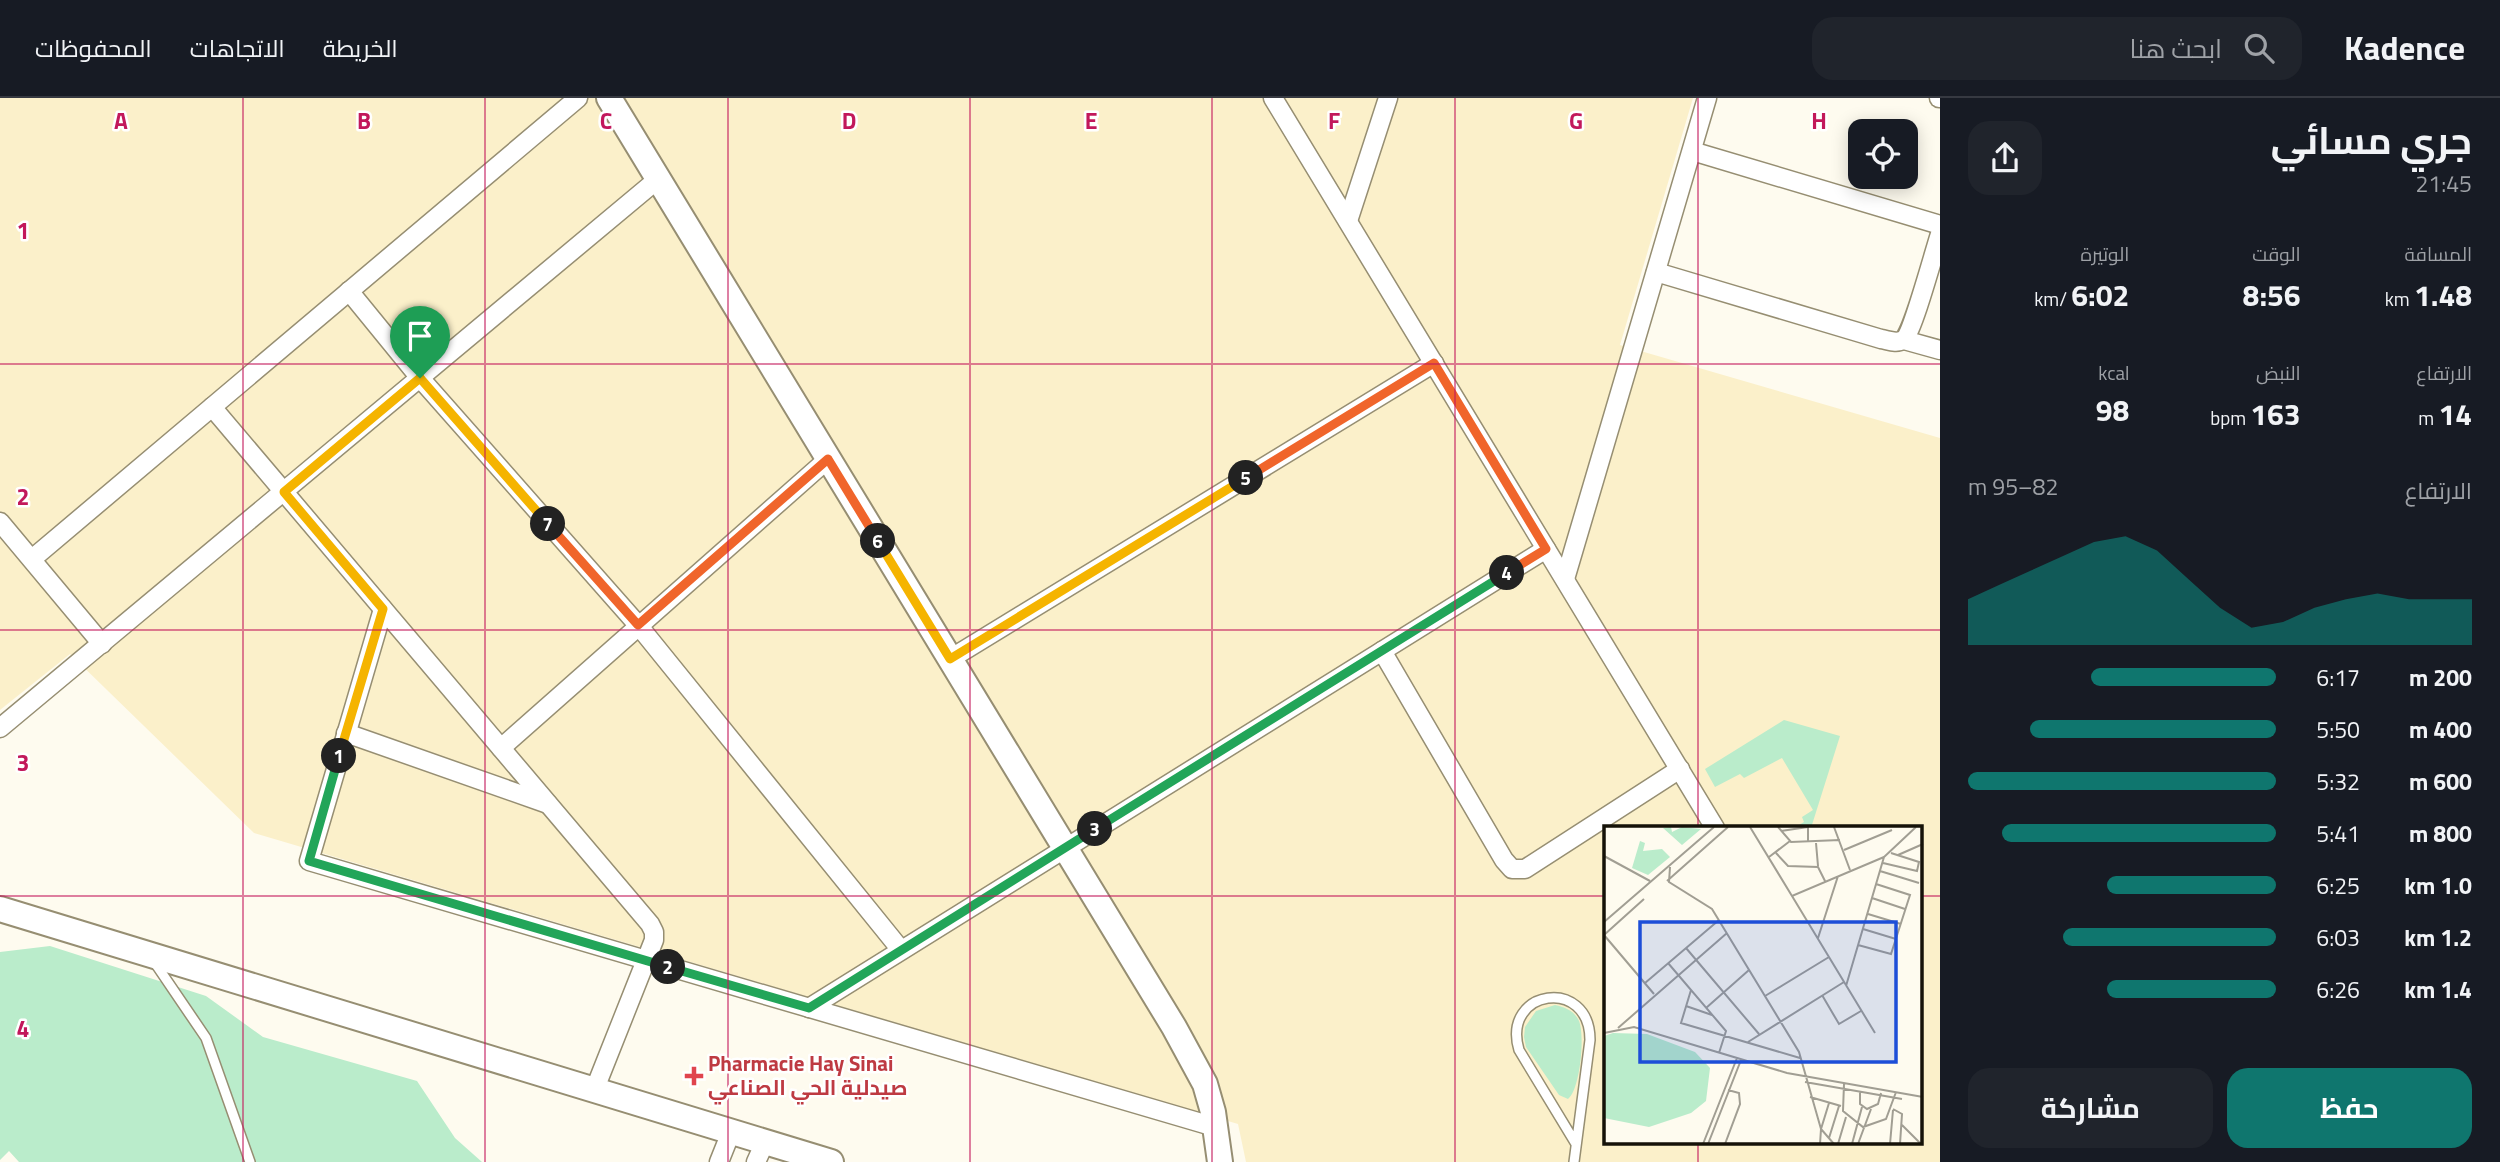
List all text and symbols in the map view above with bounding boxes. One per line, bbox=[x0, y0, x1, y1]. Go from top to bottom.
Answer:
search box bbox=[1812, 17, 2302, 80]
text: Kadence bbox=[2344, 23, 2465, 73]
text: ابحث هنا bbox=[2130, 29, 2222, 68]
icon: search bbox=[2240, 29, 2278, 67]
text: المحفوظات bbox=[35, 30, 152, 66]
text: الاتجاهات bbox=[190, 30, 285, 66]
text: الخريطة bbox=[323, 30, 398, 66]
text: A bbox=[114, 103, 128, 138]
text: B bbox=[357, 103, 371, 138]
text: C bbox=[600, 103, 612, 138]
text: D bbox=[842, 103, 856, 138]
text: E bbox=[1085, 103, 1097, 138]
text: F bbox=[1328, 103, 1340, 138]
text: G bbox=[1569, 103, 1583, 138]
text: H bbox=[1811, 103, 1827, 138]
text: جري مسائي bbox=[2271, 111, 2472, 169]
map controls bbox=[1848, 119, 1918, 189]
button: locate bbox=[1848, 119, 1918, 189]
button: share bbox=[1968, 121, 2042, 195]
text: 21:45 bbox=[2415, 166, 2472, 201]
text: 1 bbox=[17, 213, 29, 248]
text: الوتيرة bbox=[2081, 239, 2129, 268]
text: الوقت bbox=[2252, 239, 2301, 268]
text: المسافة bbox=[2404, 239, 2472, 268]
text: 6:02 bbox=[2071, 272, 2129, 318]
text: 8:56 bbox=[2243, 272, 2301, 318]
text: 1.48 bbox=[2414, 272, 2472, 318]
text: /km bbox=[2034, 284, 2071, 313]
text: km bbox=[2385, 284, 2414, 313]
pin bbox=[390, 306, 450, 378]
icon: arrive bbox=[401, 317, 439, 355]
text: kcal bbox=[2098, 358, 2129, 387]
text: النبض bbox=[2256, 358, 2301, 387]
text: الارتفاع bbox=[2416, 358, 2472, 387]
text: 98 bbox=[2096, 387, 2129, 433]
text: 163 bbox=[2250, 391, 2301, 437]
text: 14 bbox=[2438, 391, 2472, 437]
text: bpm bbox=[2210, 403, 2250, 432]
text: m bbox=[2418, 403, 2438, 432]
pin: 5 bbox=[1228, 460, 1264, 496]
text: 5 bbox=[1240, 463, 1251, 492]
text: 82–95 m bbox=[1968, 469, 2058, 504]
text: الارتفاع bbox=[2405, 473, 2472, 508]
text: 2 bbox=[17, 479, 29, 514]
pin: 7 bbox=[530, 506, 566, 542]
text: 7 bbox=[542, 509, 553, 538]
pin: 6 bbox=[860, 524, 896, 558]
text: 6 bbox=[872, 526, 883, 555]
pin: 4 bbox=[1490, 556, 1524, 590]
text: 4 bbox=[1501, 558, 1512, 587]
text: 6:17 bbox=[2316, 660, 2360, 695]
text: 200 m bbox=[2409, 660, 2472, 695]
text: 5:50 bbox=[2316, 712, 2360, 747]
text: 400 m bbox=[2409, 712, 2472, 747]
pin: 1 bbox=[322, 738, 356, 774]
text: 1 bbox=[333, 741, 344, 770]
text: 3 bbox=[17, 745, 29, 780]
text: 5:32 bbox=[2316, 764, 2360, 799]
text: 600 m bbox=[2409, 764, 2472, 799]
pin: 3 bbox=[1078, 812, 1112, 846]
text: 3 bbox=[1089, 814, 1100, 843]
text: 5:41 bbox=[2316, 816, 2360, 851]
text: 800 m bbox=[2409, 816, 2472, 851]
inset map bbox=[1604, 826, 1923, 1144]
text: 6:25 bbox=[2316, 868, 2360, 903]
text: 1.0 km bbox=[2404, 868, 2472, 903]
text: 6:03 bbox=[2316, 920, 2360, 955]
text: 1.2 km bbox=[2404, 920, 2472, 955]
pin: 2 bbox=[650, 950, 686, 984]
text: 2 bbox=[662, 952, 673, 981]
text: 6:26 bbox=[2316, 972, 2360, 1007]
text: 1.4 km bbox=[2404, 972, 2472, 1007]
text: 4 bbox=[17, 1011, 29, 1046]
place label: Pharmacie Hay Sinai صيدلية الحي الصناعي bbox=[708, 1047, 908, 1105]
marker: Pharmacie Hay Sinai صيدلية الحي الصناعي bbox=[686, 1068, 702, 1084]
button: مشاركة bbox=[1968, 1068, 2213, 1148]
button: حفظ bbox=[2227, 1068, 2472, 1148]

